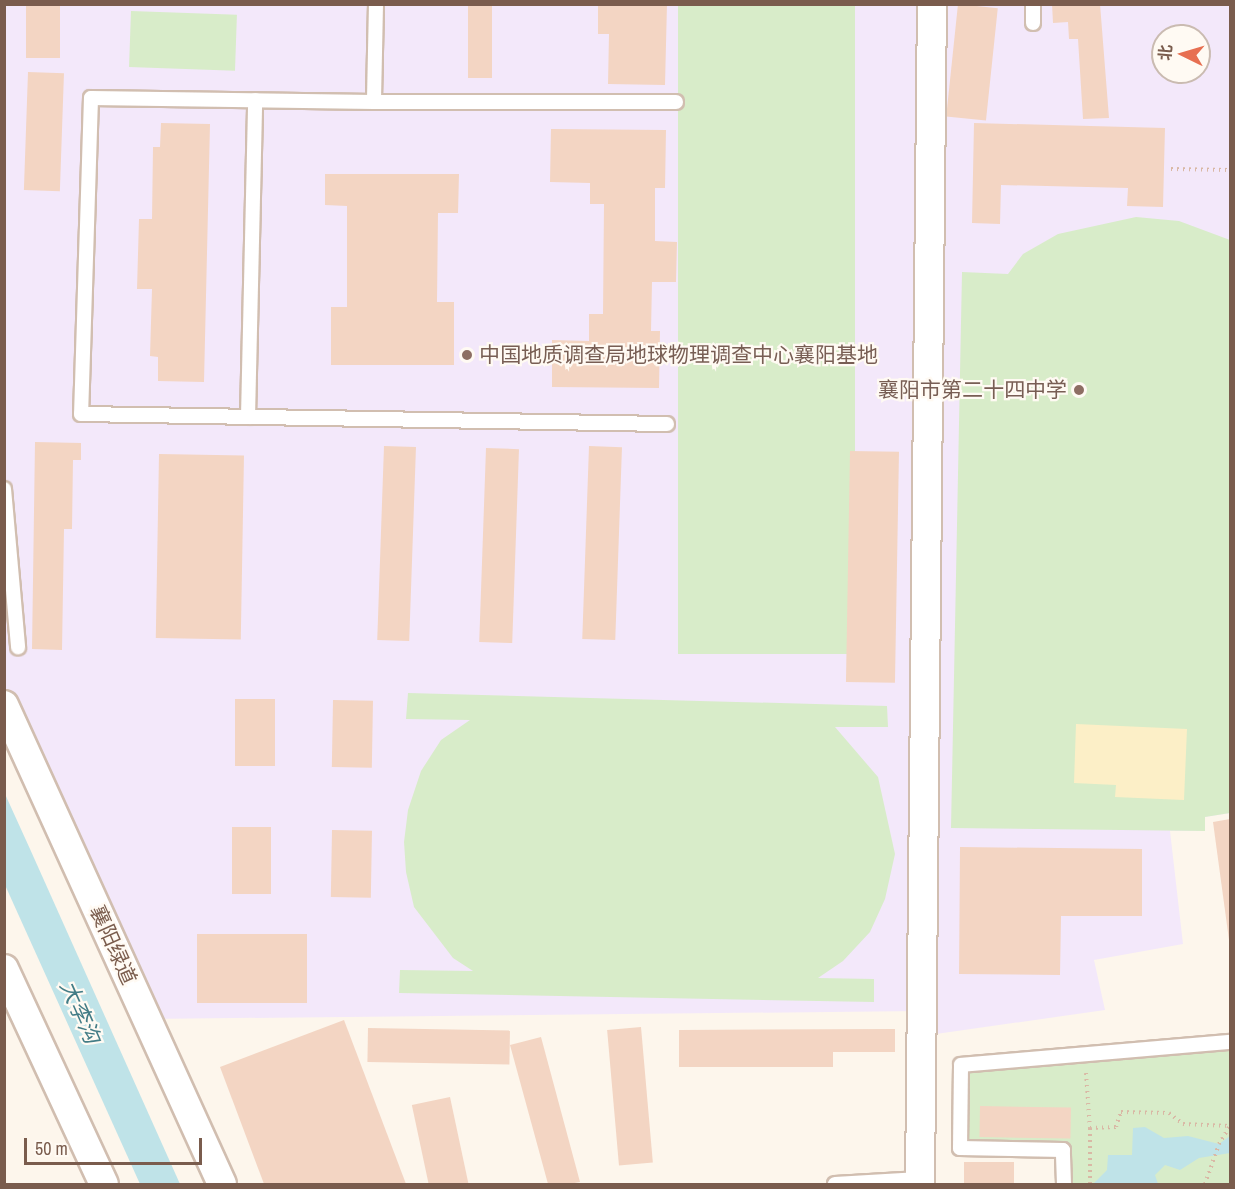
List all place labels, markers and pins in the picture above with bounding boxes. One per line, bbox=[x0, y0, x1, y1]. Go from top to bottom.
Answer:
place label: 中国地质调查局地球物理调查中心襄阳基地 bbox=[479, 342, 878, 368]
marker: 中国地质调查局地球物理调查中心襄阳基地 bbox=[460, 348, 474, 362]
place label: 襄阳市第二十四中学 bbox=[878, 377, 1067, 403]
marker: 襄阳市第二十四中学 bbox=[1072, 383, 1086, 397]

